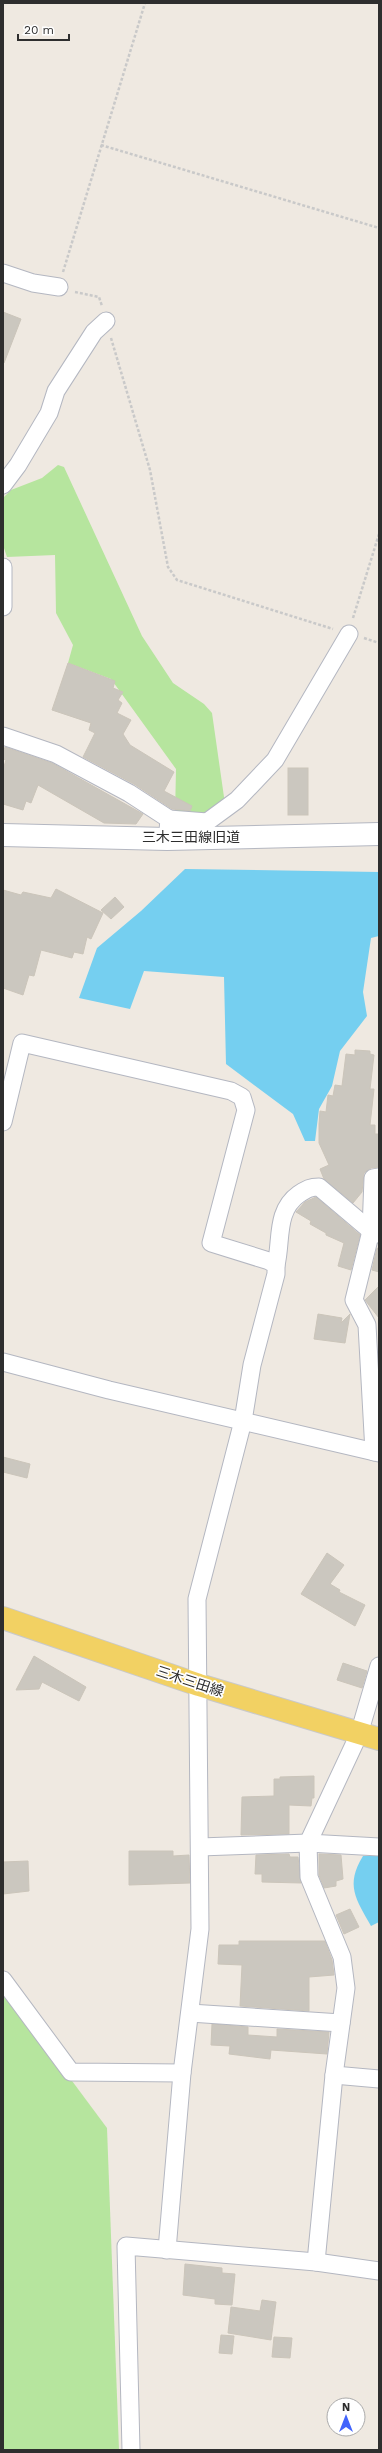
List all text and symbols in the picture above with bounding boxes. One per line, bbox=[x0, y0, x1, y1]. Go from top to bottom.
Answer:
scale bar bbox=[18, 16, 69, 42]
text: 20 m bbox=[24, 23, 54, 37]
street label: 三木三田線旧道 bbox=[142, 829, 240, 845]
street label: 三木三田線 bbox=[154, 1663, 226, 1699]
north arrow bbox=[326, 2397, 366, 2437]
text: N bbox=[342, 2401, 350, 2414]

